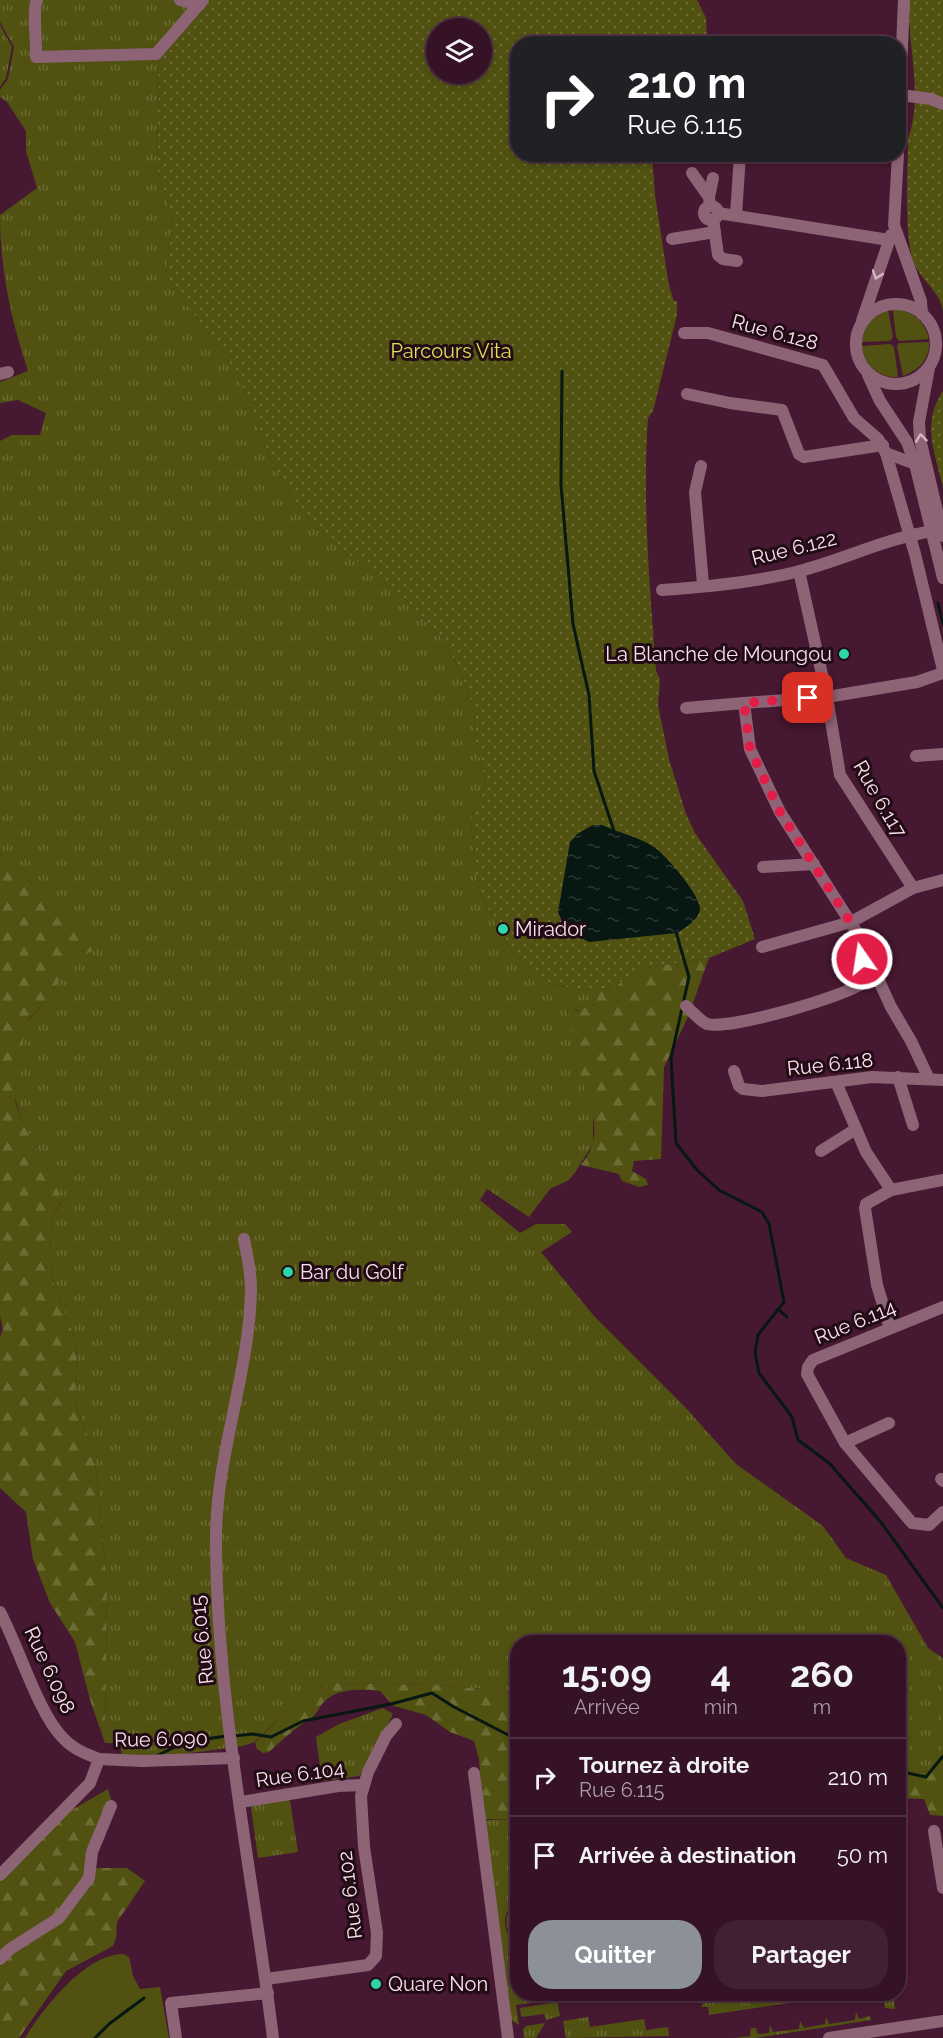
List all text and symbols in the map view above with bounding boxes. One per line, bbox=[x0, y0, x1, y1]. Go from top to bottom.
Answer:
map controls bbox=[426, 18, 492, 84]
button: layers bbox=[426, 18, 492, 84]
text: 210 m bbox=[627, 59, 746, 108]
icon: right bbox=[528, 60, 606, 138]
text: Rue 6.115 bbox=[627, 109, 742, 140]
one-way arrow bbox=[872, 269, 885, 280]
street label: Rue 6.128 bbox=[729, 309, 821, 355]
park label: Parcours Vita bbox=[390, 339, 512, 363]
one-way arrow bbox=[915, 434, 927, 443]
street label: Rue 6.122 bbox=[749, 526, 839, 570]
place label: La Blanche de Moungou bbox=[605, 642, 832, 666]
marker: La Blanche de Moungou bbox=[837, 647, 851, 661]
pin bbox=[782, 672, 833, 723]
icon: arrive bbox=[791, 681, 824, 714]
street label: Rue 6.117 bbox=[848, 756, 912, 842]
place label: Mirador bbox=[515, 917, 586, 941]
marker: Mirador bbox=[496, 922, 510, 936]
position arrow bbox=[830, 927, 894, 991]
street label: Rue 6.118 bbox=[786, 1048, 874, 1080]
place label: Bar du Golf bbox=[300, 1260, 405, 1284]
marker: Bar du Golf bbox=[281, 1265, 295, 1279]
street label: Rue 6.114 bbox=[811, 1295, 899, 1349]
street label: Rue 6.015 bbox=[185, 1594, 219, 1686]
street label: Rue 6.098 bbox=[19, 1623, 81, 1717]
text: 15:09 bbox=[562, 1653, 652, 1695]
text: 4 bbox=[711, 1653, 731, 1695]
text: 260 bbox=[790, 1653, 854, 1695]
text: Arrivée bbox=[574, 1695, 640, 1719]
text: min bbox=[704, 1695, 738, 1719]
text: m bbox=[813, 1695, 831, 1719]
street label: Rue 6.090 bbox=[114, 1726, 208, 1752]
text: Tournez à droite bbox=[579, 1752, 749, 1778]
street label: Rue 6.104 bbox=[254, 1756, 346, 1792]
icon: right bbox=[528, 1761, 561, 1794]
text: 210 m bbox=[828, 1764, 888, 1790]
text: Rue 6.115 bbox=[579, 1778, 665, 1802]
icon: arrive bbox=[528, 1839, 561, 1872]
text: Arrivée à destination bbox=[579, 1842, 796, 1868]
text: 50 m bbox=[837, 1842, 888, 1868]
street label: Rue 6.102 bbox=[333, 1850, 367, 1940]
button: Quitter bbox=[528, 1920, 702, 1989]
button: Partager bbox=[714, 1920, 888, 1989]
place label: Quare Non bbox=[388, 1972, 488, 1996]
marker: Quare Non bbox=[369, 1977, 383, 1991]

